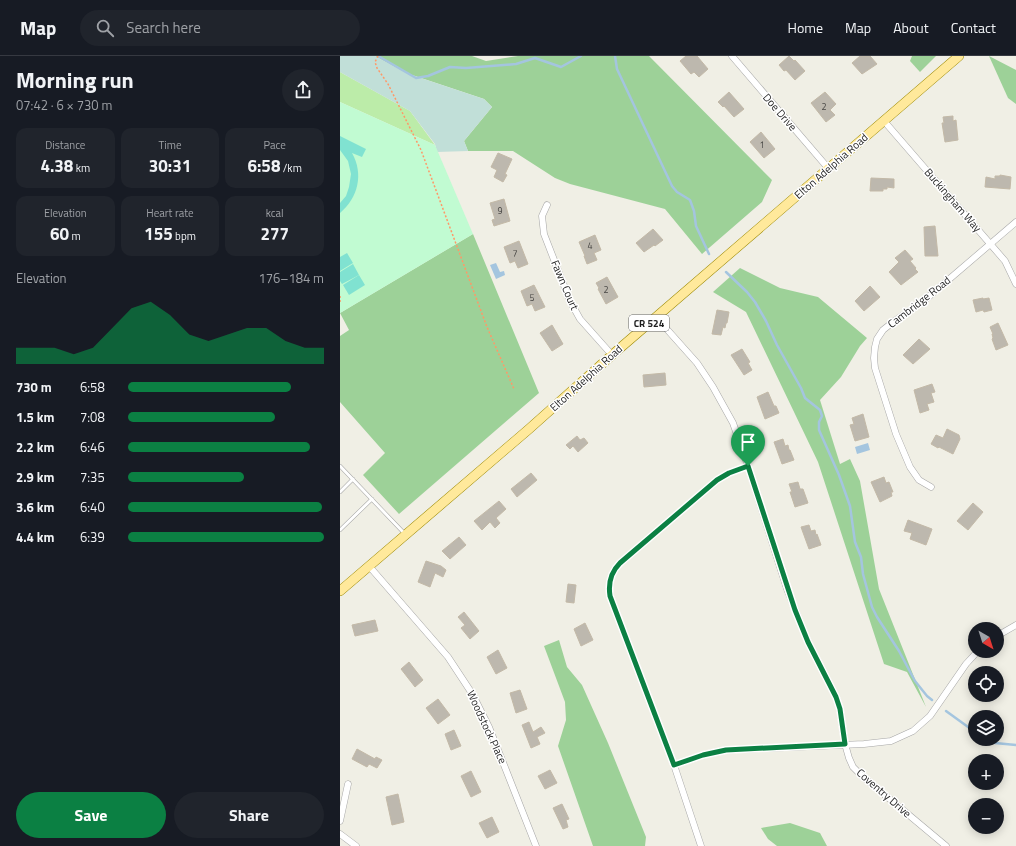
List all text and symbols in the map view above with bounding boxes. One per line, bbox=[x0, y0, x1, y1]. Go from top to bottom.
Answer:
search box bbox=[80, 10, 360, 46]
text: Map bbox=[20, 13, 56, 42]
text: Search here bbox=[126, 16, 201, 39]
icon: search bbox=[94, 17, 116, 39]
text: Home bbox=[788, 17, 823, 38]
text: Map bbox=[845, 17, 871, 38]
text: About bbox=[893, 17, 929, 38]
text: Contact bbox=[951, 17, 996, 38]
text: Morning run bbox=[16, 63, 134, 97]
button: share bbox=[282, 69, 324, 111]
street label: Doe Drive bbox=[759, 90, 801, 135]
text: 07:42 · 6 × 730 m bbox=[16, 95, 112, 115]
house number: 2 bbox=[821, 100, 827, 113]
street label: Elton Adelphia Road bbox=[791, 129, 871, 203]
text: Distance bbox=[45, 137, 85, 153]
text: Time bbox=[159, 137, 181, 153]
text: Pace bbox=[264, 137, 286, 153]
house number: 1 bbox=[759, 138, 765, 151]
text: 4.38 bbox=[40, 153, 73, 179]
text: 30:31 bbox=[149, 153, 191, 179]
text: 6:58 bbox=[247, 153, 280, 179]
text: km bbox=[73, 160, 90, 176]
text: /km bbox=[280, 160, 302, 176]
street label: Buckingham Way bbox=[921, 165, 986, 236]
house number: 9 bbox=[497, 204, 503, 217]
text: Elevation bbox=[44, 205, 87, 221]
text: Heart rate bbox=[146, 205, 194, 221]
text: kcal bbox=[266, 205, 284, 221]
text: 60 bbox=[50, 221, 69, 247]
text: 155 bbox=[144, 221, 173, 247]
text: 277 bbox=[260, 221, 289, 247]
text: m bbox=[69, 228, 81, 244]
text: bpm bbox=[173, 228, 196, 244]
house number: 4 bbox=[587, 239, 593, 252]
house number: 7 bbox=[512, 247, 518, 260]
street label: Fawn Court bbox=[547, 258, 583, 313]
text: Elevation bbox=[16, 268, 67, 288]
text: 176–184 m bbox=[258, 268, 324, 288]
street label: Cambridge Road bbox=[884, 272, 954, 332]
house number: 2 bbox=[603, 283, 609, 296]
house number: 5 bbox=[529, 291, 535, 304]
road number: CR 524 bbox=[629, 315, 669, 331]
street label: Elton Adelphia Road bbox=[546, 341, 626, 415]
text: 730 m bbox=[16, 377, 52, 397]
text: 6:58 bbox=[80, 377, 105, 397]
text: 1.5 km bbox=[16, 407, 54, 427]
text: 7:08 bbox=[80, 407, 105, 427]
pin bbox=[731, 425, 765, 466]
icon: arrive bbox=[737, 431, 759, 453]
text: 2.2 km bbox=[16, 437, 54, 457]
text: 6:46 bbox=[80, 437, 105, 457]
text: 2.9 km bbox=[16, 467, 54, 487]
text: 7:35 bbox=[80, 467, 105, 487]
text: 3.6 km bbox=[16, 497, 54, 517]
text: 6:40 bbox=[80, 497, 105, 517]
text: 4.4 km bbox=[16, 527, 54, 547]
text: 6:39 bbox=[80, 527, 105, 547]
north arrow bbox=[968, 622, 1004, 658]
map controls bbox=[968, 622, 1004, 834]
button: locate bbox=[968, 666, 1004, 702]
street label: Woodstock Place bbox=[463, 688, 511, 767]
button: layers bbox=[968, 710, 1004, 746]
button: + bbox=[968, 754, 1004, 790]
street label: Coventry Drive bbox=[853, 765, 915, 822]
button: Save bbox=[16, 792, 166, 838]
button: Share bbox=[174, 792, 324, 838]
button: − bbox=[968, 798, 1004, 834]

